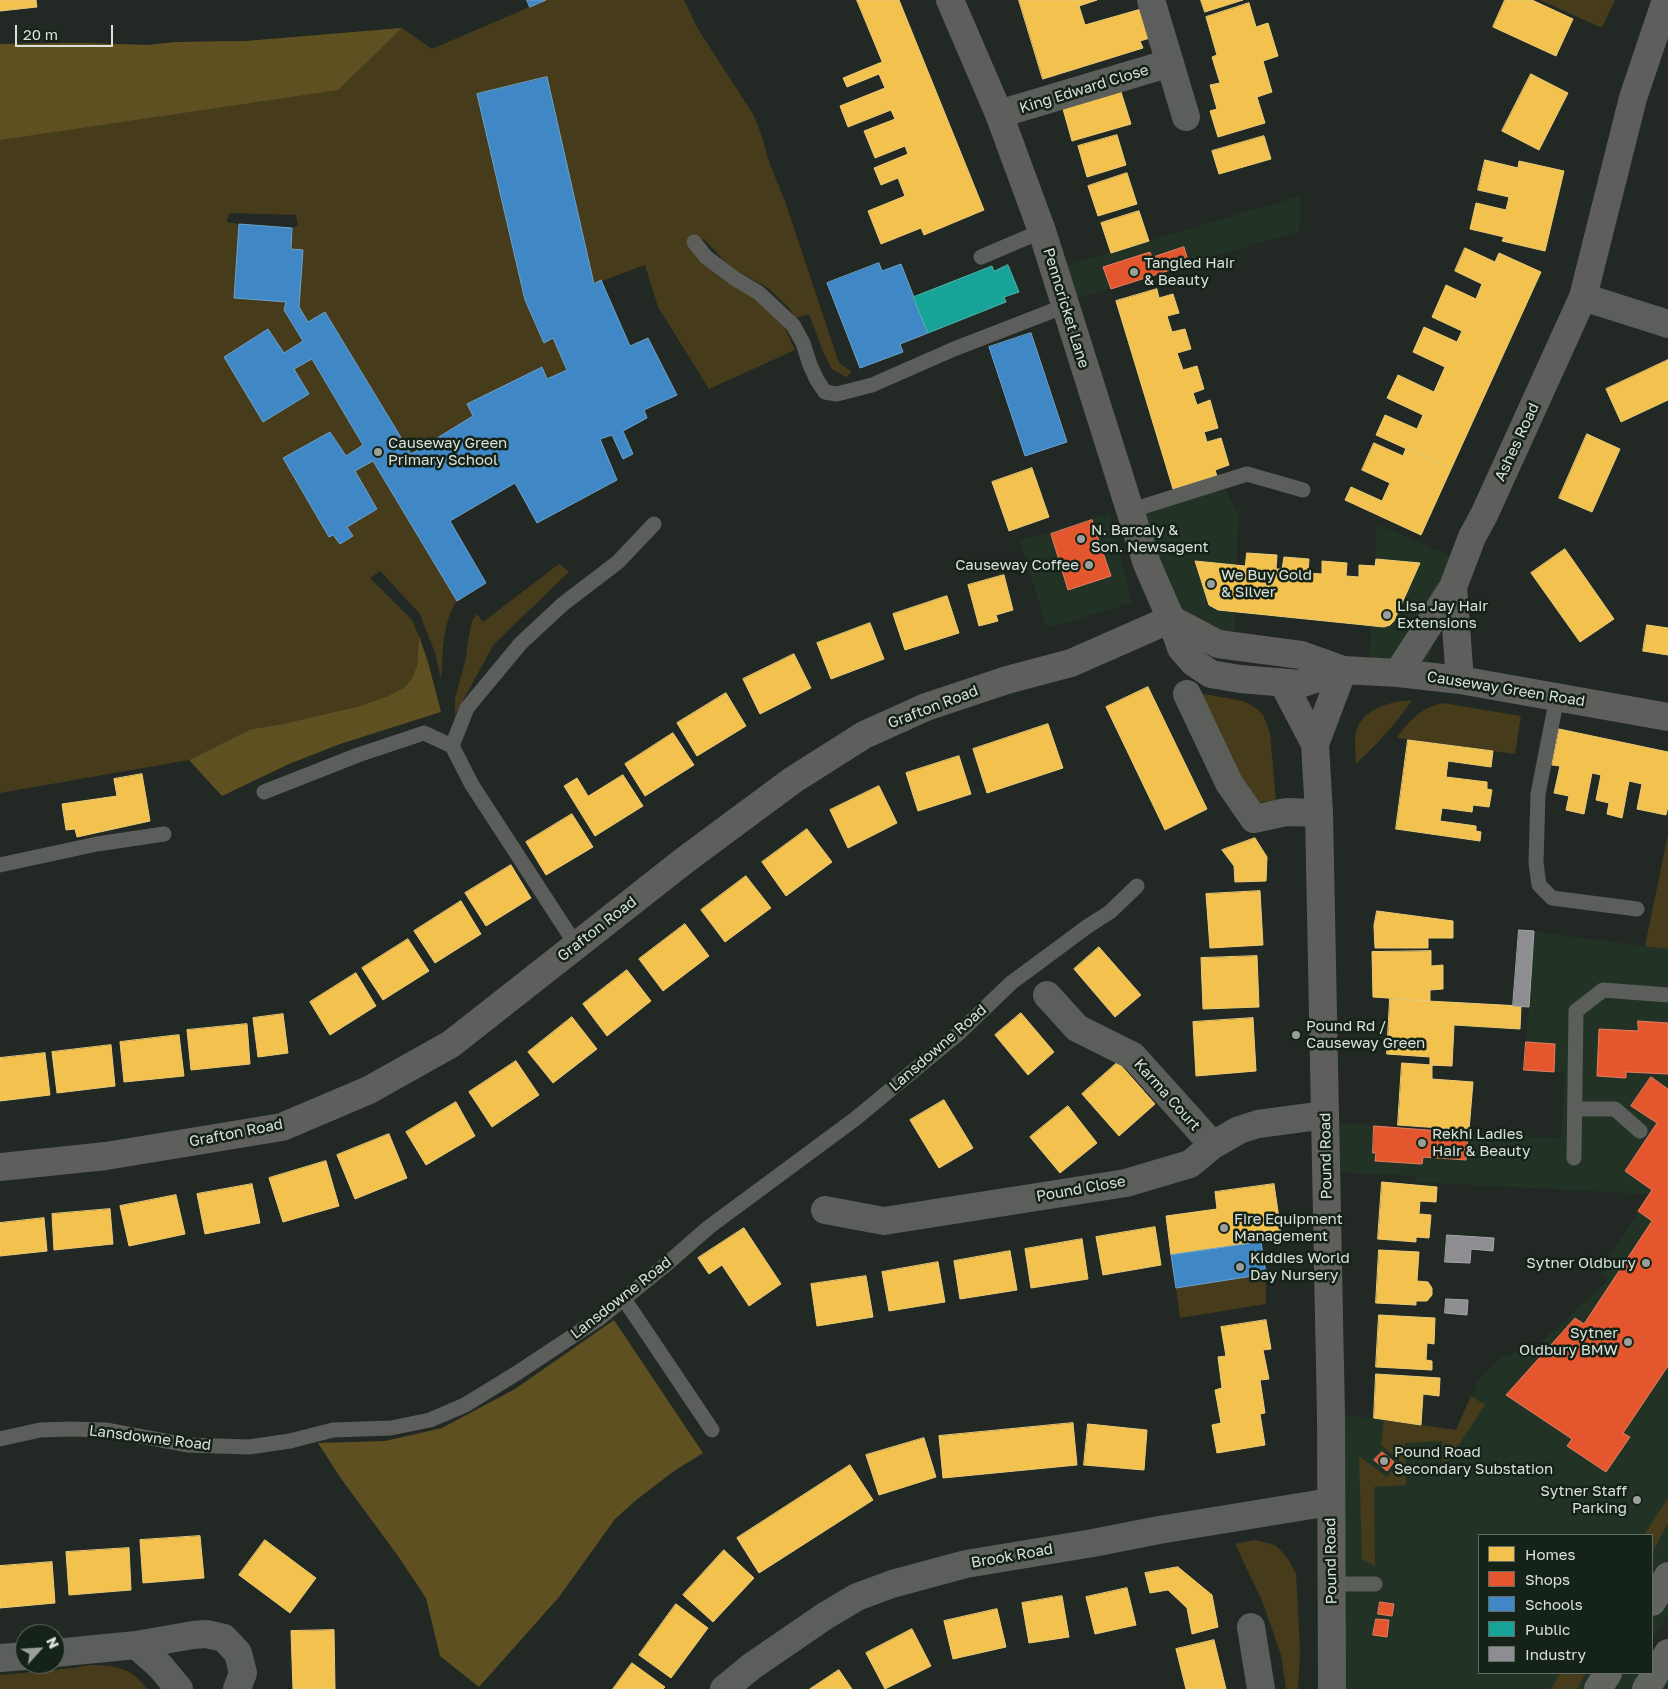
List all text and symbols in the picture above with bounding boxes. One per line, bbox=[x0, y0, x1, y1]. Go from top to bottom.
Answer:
scale bar bbox=[18, 15, 115, 47]
text: 20 m bbox=[23, 25, 58, 43]
street label: King Edward Close bbox=[1017, 61, 1151, 117]
street label: Penncricket Lane bbox=[1039, 246, 1093, 370]
place label: Tangled Hair & Beauty bbox=[1144, 254, 1235, 289]
marker: Tangled Hair & Beauty bbox=[1128, 266, 1140, 278]
street label: Ashes Road bbox=[1491, 400, 1543, 484]
place label: Causeway Green Primary School bbox=[388, 434, 507, 469]
marker: Causeway Green Primary School bbox=[372, 446, 384, 458]
place label: N. Barcaly & Son. Newsagent bbox=[1091, 521, 1209, 556]
marker: N. Barcaly & Son. Newsagent bbox=[1075, 533, 1087, 545]
place label: Causeway Coffee bbox=[955, 556, 1079, 574]
marker: Causeway Coffee bbox=[1083, 559, 1095, 571]
place label: We Buy Gold & Silver bbox=[1221, 566, 1312, 601]
marker: We Buy Gold & Silver bbox=[1205, 578, 1217, 590]
place label: Lisa Jay Hair Extensions bbox=[1397, 597, 1488, 632]
marker: Lisa Jay Hair Extensions bbox=[1381, 609, 1393, 621]
street label: Causeway Green Road bbox=[1426, 668, 1586, 710]
street label: Grafton Road bbox=[885, 682, 981, 732]
street label: Grafton Road bbox=[554, 893, 640, 965]
street label: Lansdowne Road bbox=[886, 1001, 990, 1095]
place label: Pound Rd / Causeway Green bbox=[1306, 1017, 1425, 1052]
marker: Pound Rd / Causeway Green bbox=[1290, 1029, 1302, 1041]
street label: Karma Court bbox=[1130, 1055, 1204, 1135]
street label: Pound Road bbox=[1316, 1112, 1336, 1200]
street label: Grafton Road bbox=[188, 1115, 284, 1151]
place label: Rekhi Ladies Hair & Beauty bbox=[1432, 1125, 1530, 1160]
marker: Rekhi Ladies Hair & Beauty bbox=[1416, 1137, 1428, 1149]
street label: Pound Close bbox=[1035, 1172, 1127, 1206]
place label: Fire Equipment Management bbox=[1234, 1210, 1343, 1245]
marker: Fire Equipment Management bbox=[1218, 1222, 1230, 1234]
place label: Kiddies World Day Nursery bbox=[1250, 1249, 1350, 1284]
street label: Lansdowne Road bbox=[567, 1253, 675, 1343]
place label: Sytner Oldbury bbox=[1526, 1254, 1636, 1272]
marker: Sytner Oldbury bbox=[1640, 1257, 1652, 1269]
marker: Kiddies World Day Nursery bbox=[1234, 1261, 1246, 1273]
place label: Sytner Oldbury BMW bbox=[1519, 1324, 1618, 1359]
marker: Sytner Oldbury BMW bbox=[1622, 1336, 1634, 1348]
street label: Lansdowne Road bbox=[88, 1422, 212, 1454]
place label: Pound Road Secondary Substation bbox=[1394, 1443, 1553, 1478]
marker: Pound Road Secondary Substation bbox=[1378, 1455, 1390, 1467]
place label: Sytner Staff Parking bbox=[1540, 1482, 1627, 1517]
marker: Sytner Staff Parking bbox=[1631, 1494, 1643, 1506]
street label: Pound Road bbox=[1321, 1517, 1341, 1605]
legend bbox=[1478, 1534, 1653, 1674]
street label: Brook Road bbox=[970, 1540, 1054, 1572]
text: Homes bbox=[1525, 1545, 1575, 1563]
text: Shops bbox=[1525, 1570, 1570, 1588]
text: Schools bbox=[1525, 1595, 1583, 1613]
text: Public bbox=[1525, 1620, 1570, 1638]
north arrow bbox=[15, 1624, 65, 1674]
text: N bbox=[43, 1634, 63, 1651]
text: Industry bbox=[1525, 1645, 1586, 1663]

